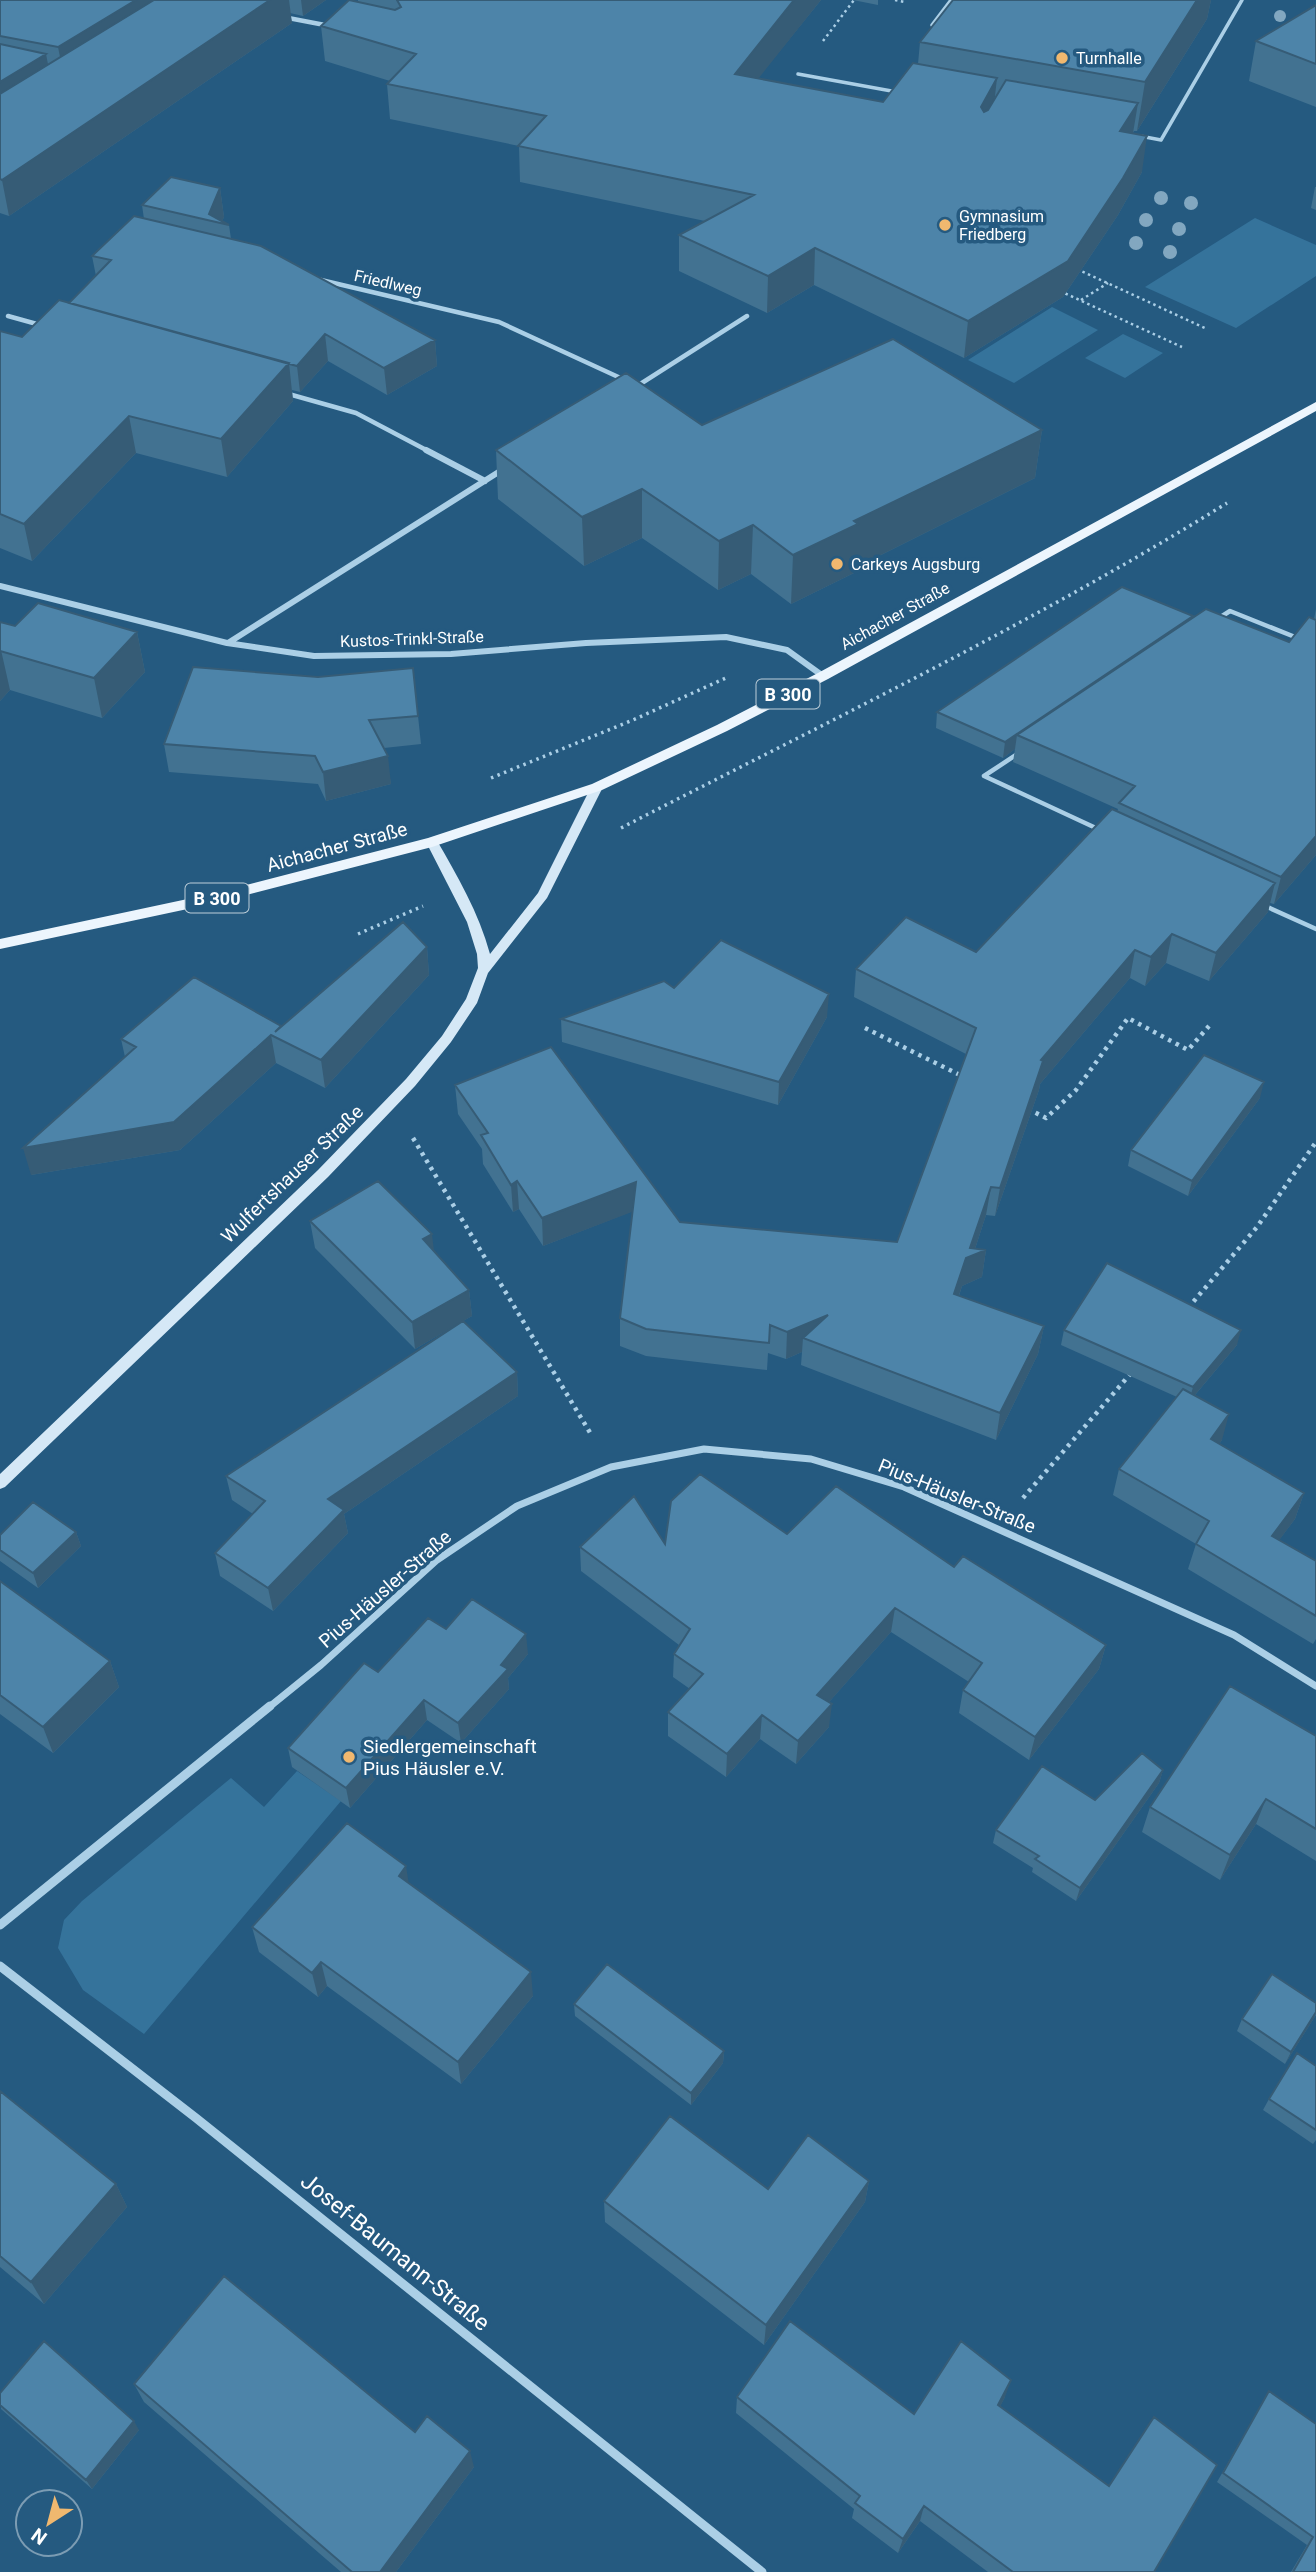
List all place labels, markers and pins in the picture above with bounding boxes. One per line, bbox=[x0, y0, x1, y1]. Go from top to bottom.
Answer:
place label: Turnhalle bbox=[1076, 49, 1142, 68]
marker: Turnhalle bbox=[1054, 50, 1070, 66]
place label: Gymnasium Friedberg bbox=[959, 207, 1044, 244]
marker: Gymnasium Friedberg bbox=[937, 217, 953, 233]
place label: Carkeys Augsburg bbox=[851, 555, 980, 574]
marker: Carkeys Augsburg bbox=[829, 556, 845, 572]
place label: Siedlergemeinschaft Pius Häusler e.V. bbox=[363, 1735, 537, 1780]
marker: Siedlergemeinschaft Pius Häusler e.V. bbox=[341, 1749, 357, 1765]

